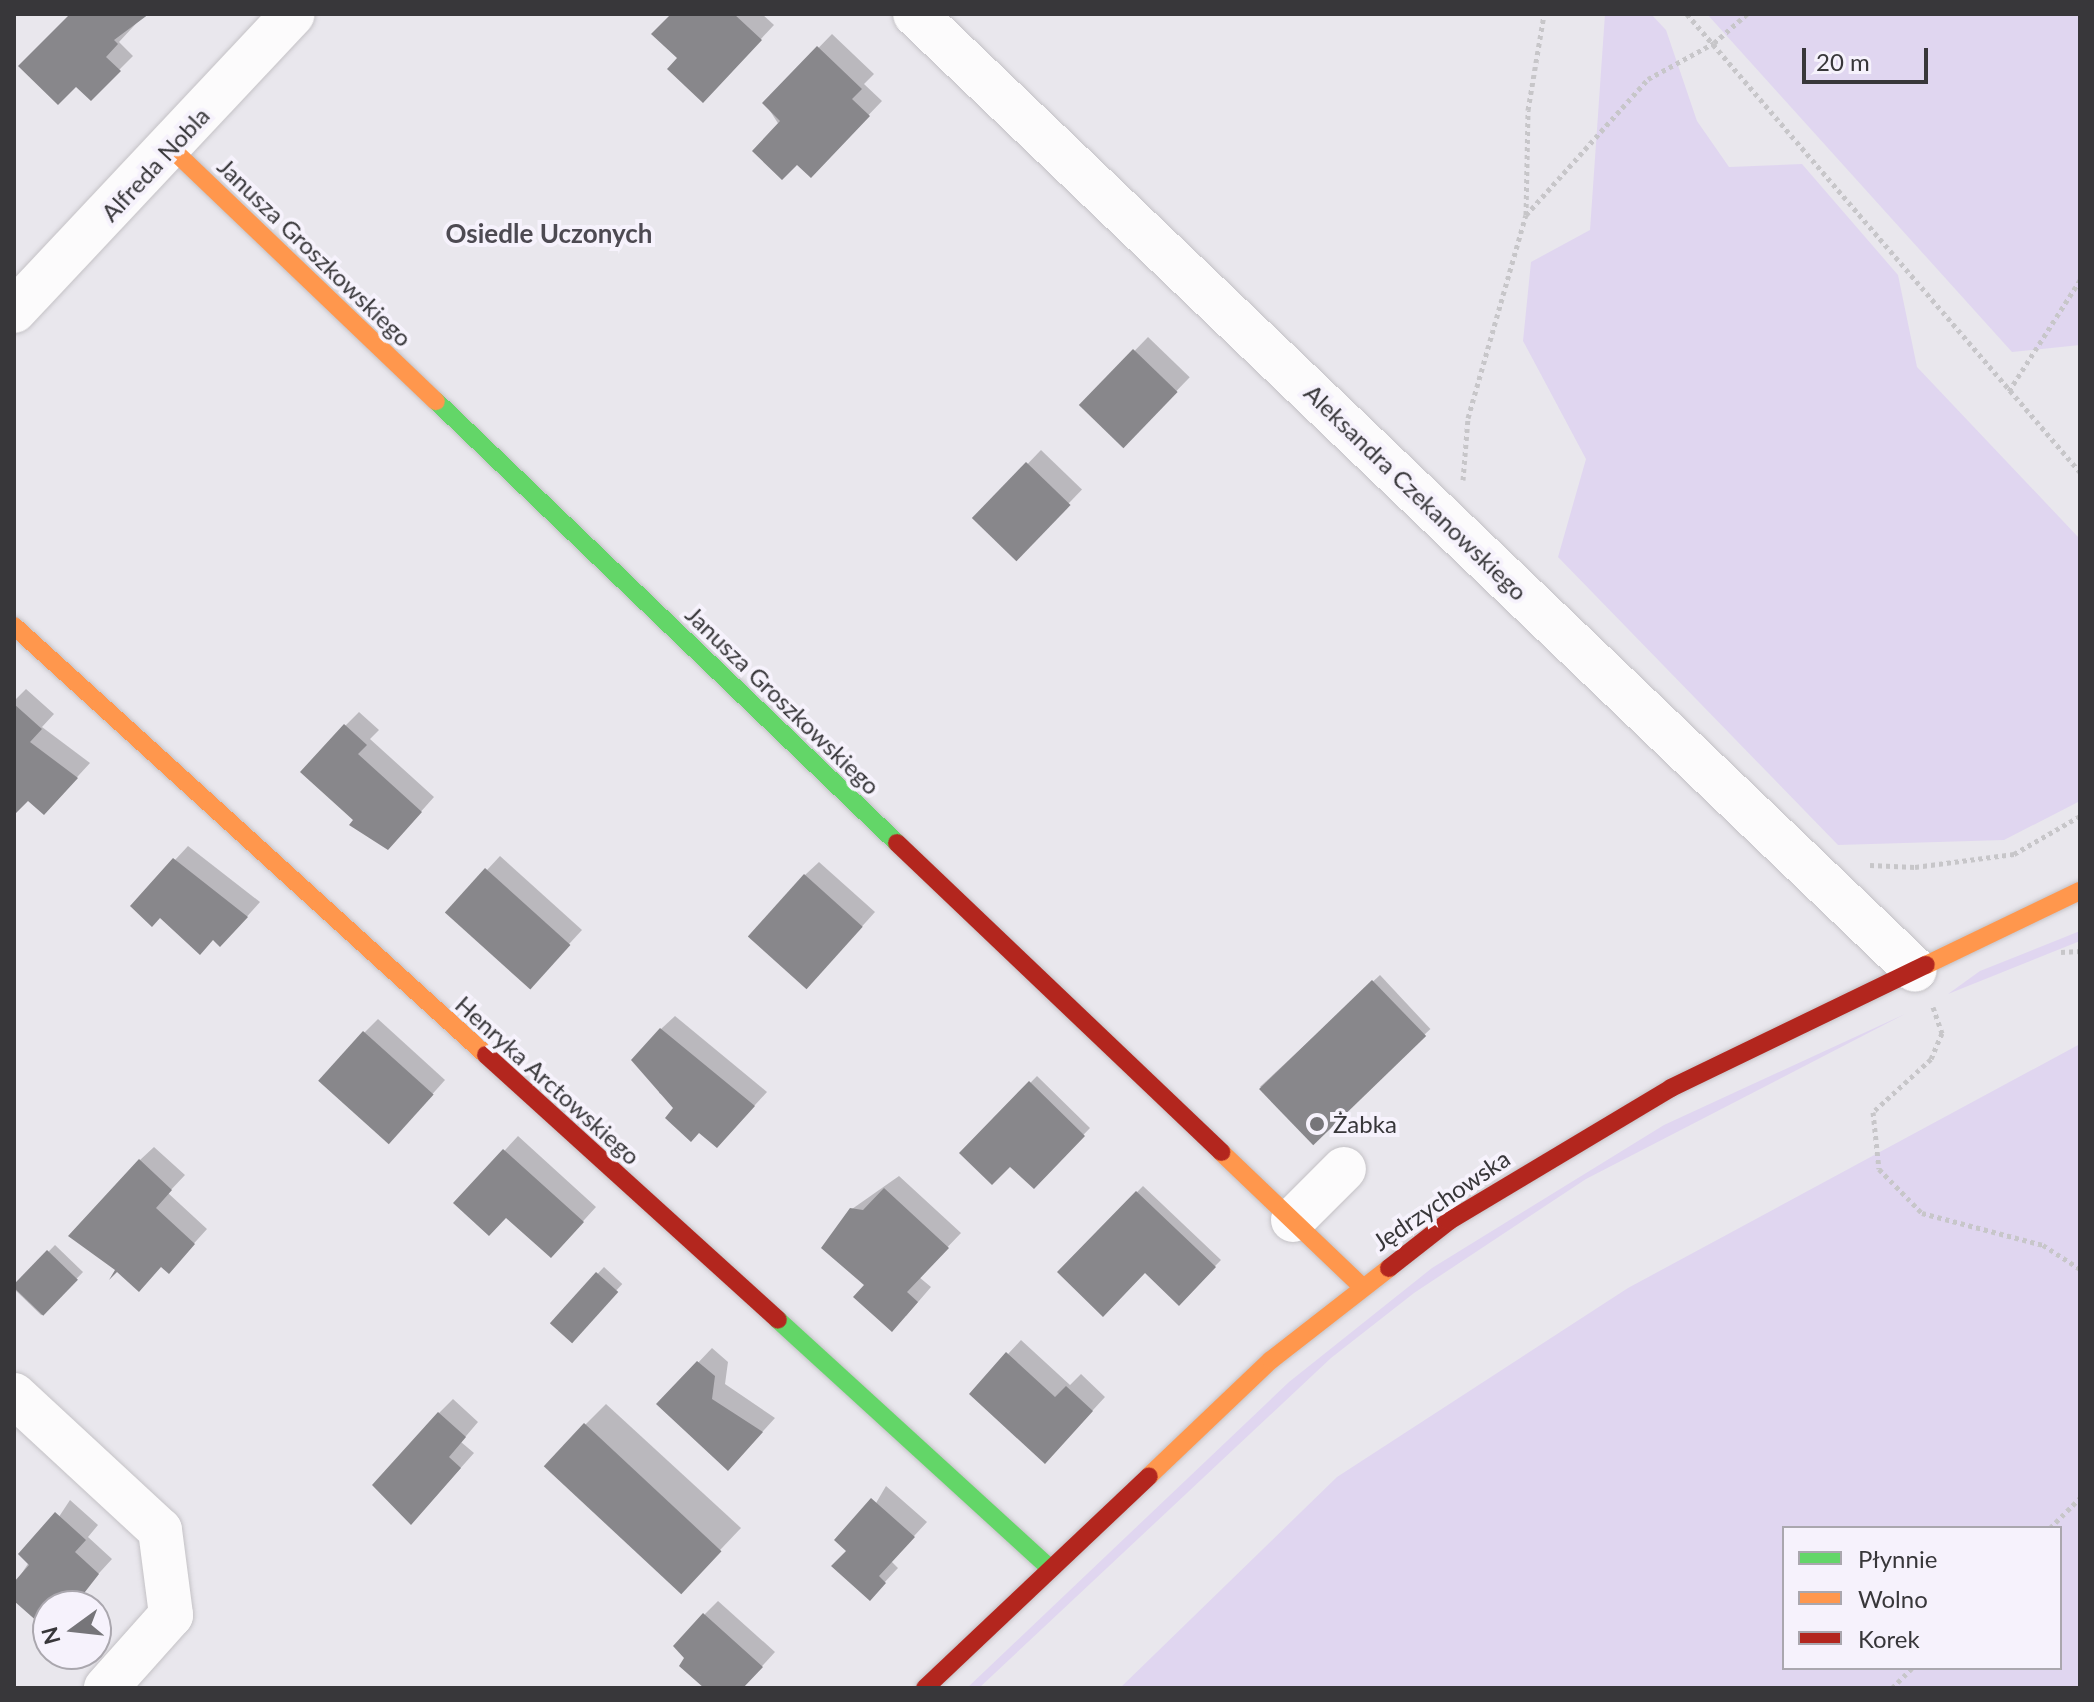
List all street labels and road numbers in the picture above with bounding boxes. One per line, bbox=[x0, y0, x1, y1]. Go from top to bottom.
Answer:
street label: Alfreda Nobla bbox=[95, 101, 215, 227]
street label: Janusza Groszkowskiego bbox=[212, 152, 418, 352]
street label: Aleksandra Czekanowskiego bbox=[1299, 378, 1533, 606]
street label: Janusza Groszkowskiego bbox=[680, 600, 886, 800]
street label: Henryka Arctowskiego bbox=[450, 989, 646, 1171]
street label: Jędrzychowska bbox=[1367, 1144, 1515, 1256]

